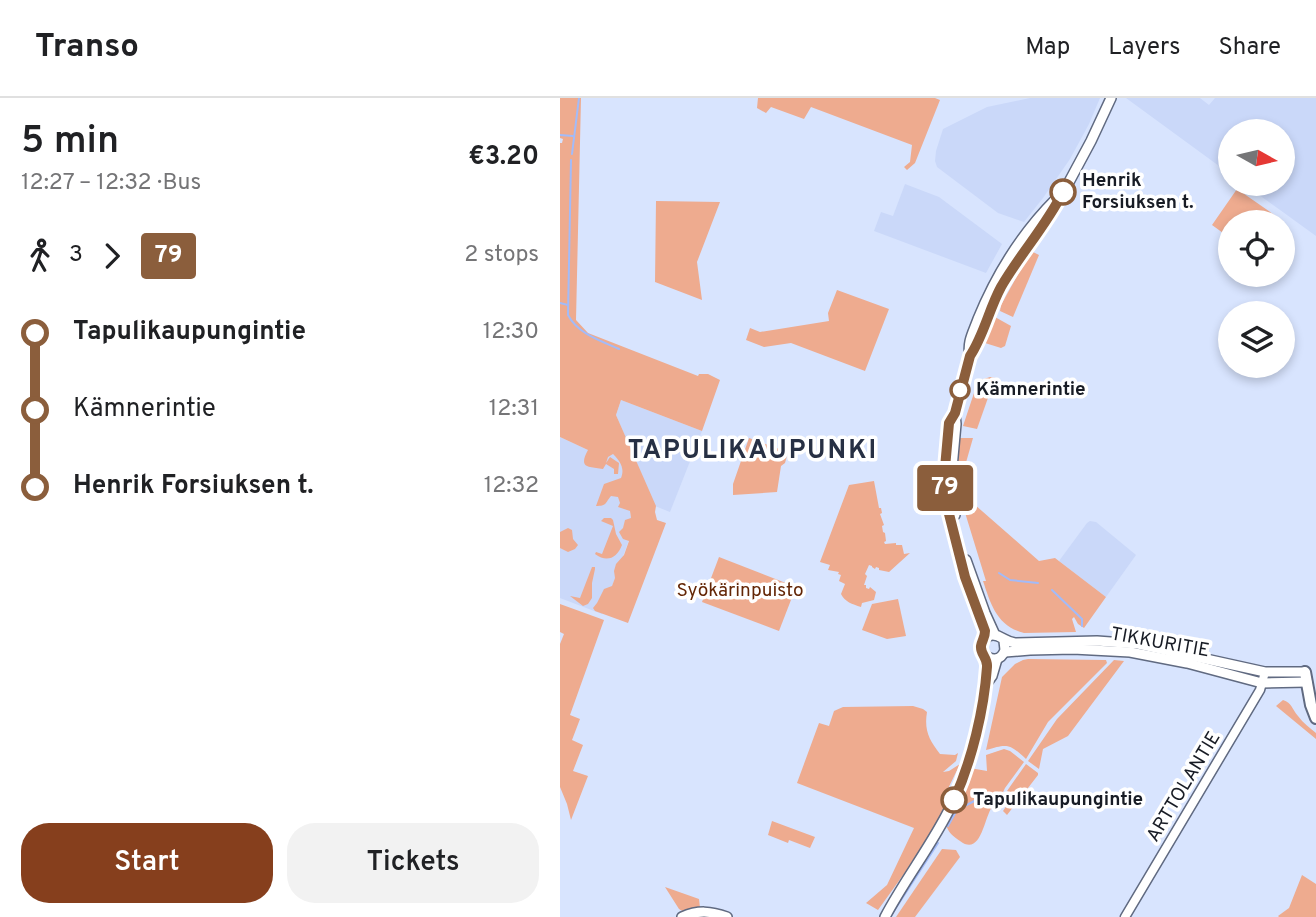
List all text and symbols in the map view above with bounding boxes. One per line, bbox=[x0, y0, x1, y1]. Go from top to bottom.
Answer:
text: Transo bbox=[35, 27, 139, 69]
text: Map bbox=[1025, 33, 1070, 63]
text: Layers bbox=[1108, 33, 1180, 63]
text: Share bbox=[1218, 33, 1281, 63]
text: 5 min bbox=[21, 118, 119, 167]
north arrow bbox=[1218, 119, 1295, 196]
map controls bbox=[1218, 119, 1295, 378]
text: €3.20 bbox=[468, 141, 539, 174]
text: 12:27 – 12:32 · Bus bbox=[21, 169, 201, 198]
place label: Henrik Forsiuksen t. bbox=[1082, 169, 1194, 215]
marker: Henrik Forsiuksen t. bbox=[1050, 179, 1076, 205]
button: locate bbox=[1218, 210, 1295, 287]
icon: walk bbox=[21, 237, 59, 275]
icon: forward bbox=[93, 237, 131, 275]
text: 3 bbox=[69, 241, 83, 270]
text: 79 bbox=[155, 241, 182, 271]
text: 2 stops bbox=[464, 241, 539, 270]
button: layers bbox=[1218, 301, 1295, 378]
text: Tapulikaupungintie bbox=[73, 316, 306, 349]
text: 12:30 bbox=[483, 318, 539, 347]
place label: Kämnerintie bbox=[976, 378, 1086, 402]
marker: Kämnerintie bbox=[950, 380, 970, 400]
text: Kämnerintie bbox=[73, 393, 216, 426]
text: 12:31 bbox=[489, 395, 539, 424]
district label: TAPULIKAUPUNKI bbox=[628, 435, 878, 468]
line badge: 79 bbox=[914, 465, 976, 511]
text: Henrik Forsiuksen t. bbox=[73, 470, 314, 503]
text: 12:32 bbox=[484, 472, 539, 501]
text: 79 bbox=[931, 473, 959, 503]
park label: Syökärinpuisto bbox=[676, 579, 804, 603]
street label: TIKKURITIE bbox=[1109, 623, 1211, 663]
street label: ARTTOLANTIE bbox=[1142, 727, 1226, 847]
marker: Tapulikaupungintie bbox=[941, 787, 967, 813]
place label: Tapulikaupungintie bbox=[973, 788, 1143, 812]
button: Start bbox=[21, 823, 273, 903]
button: Tickets bbox=[287, 823, 539, 903]

